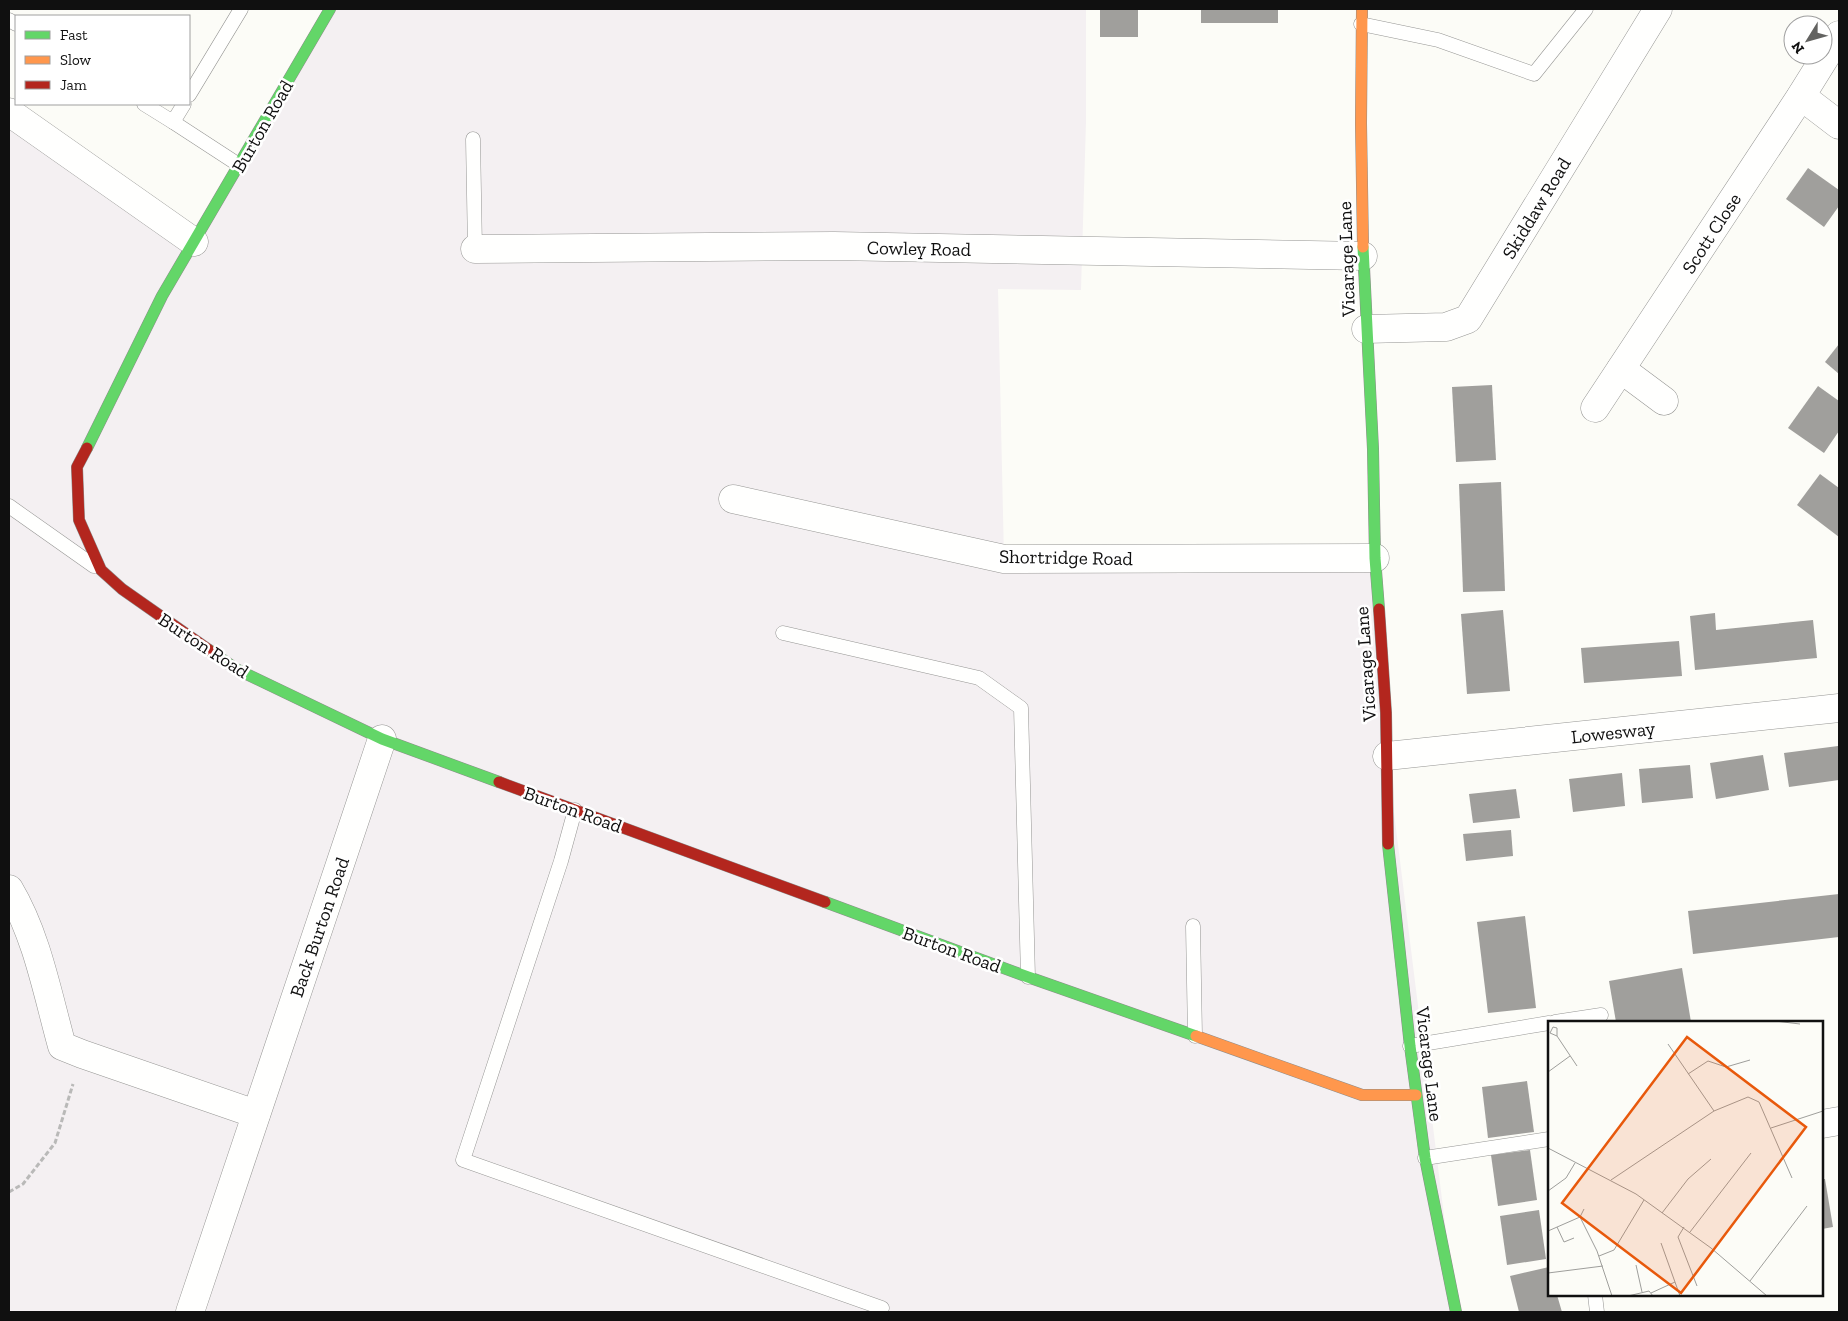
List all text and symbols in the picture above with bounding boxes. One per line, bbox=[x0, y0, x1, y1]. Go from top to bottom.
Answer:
legend bbox=[15, 15, 190, 105]
north arrow bbox=[1783, 15, 1833, 65]
text: Fast bbox=[60, 26, 88, 44]
text: N bbox=[1788, 38, 1808, 57]
text: Slow bbox=[60, 51, 92, 69]
street label: Burton Road bbox=[227, 75, 298, 177]
text: Jam bbox=[60, 76, 87, 94]
street label: Skiddaw Road bbox=[1497, 153, 1576, 263]
street label: Scott Close bbox=[1677, 189, 1746, 278]
street label: Vicarage Lane bbox=[1333, 201, 1360, 318]
street label: Cowley Road bbox=[867, 236, 972, 261]
street label: Shortridge Road bbox=[999, 545, 1134, 570]
street label: Vicarage Lane bbox=[1350, 606, 1381, 723]
street label: Burton Road bbox=[154, 608, 254, 683]
street label: Lowesway bbox=[1570, 717, 1657, 748]
street label: Burton Road bbox=[521, 781, 626, 838]
street label: Back Burton Road bbox=[285, 854, 354, 1000]
street label: Burton Road bbox=[900, 921, 1005, 978]
street label: Vicarage Lane bbox=[1411, 1004, 1448, 1123]
inset map bbox=[1548, 1021, 1823, 1296]

